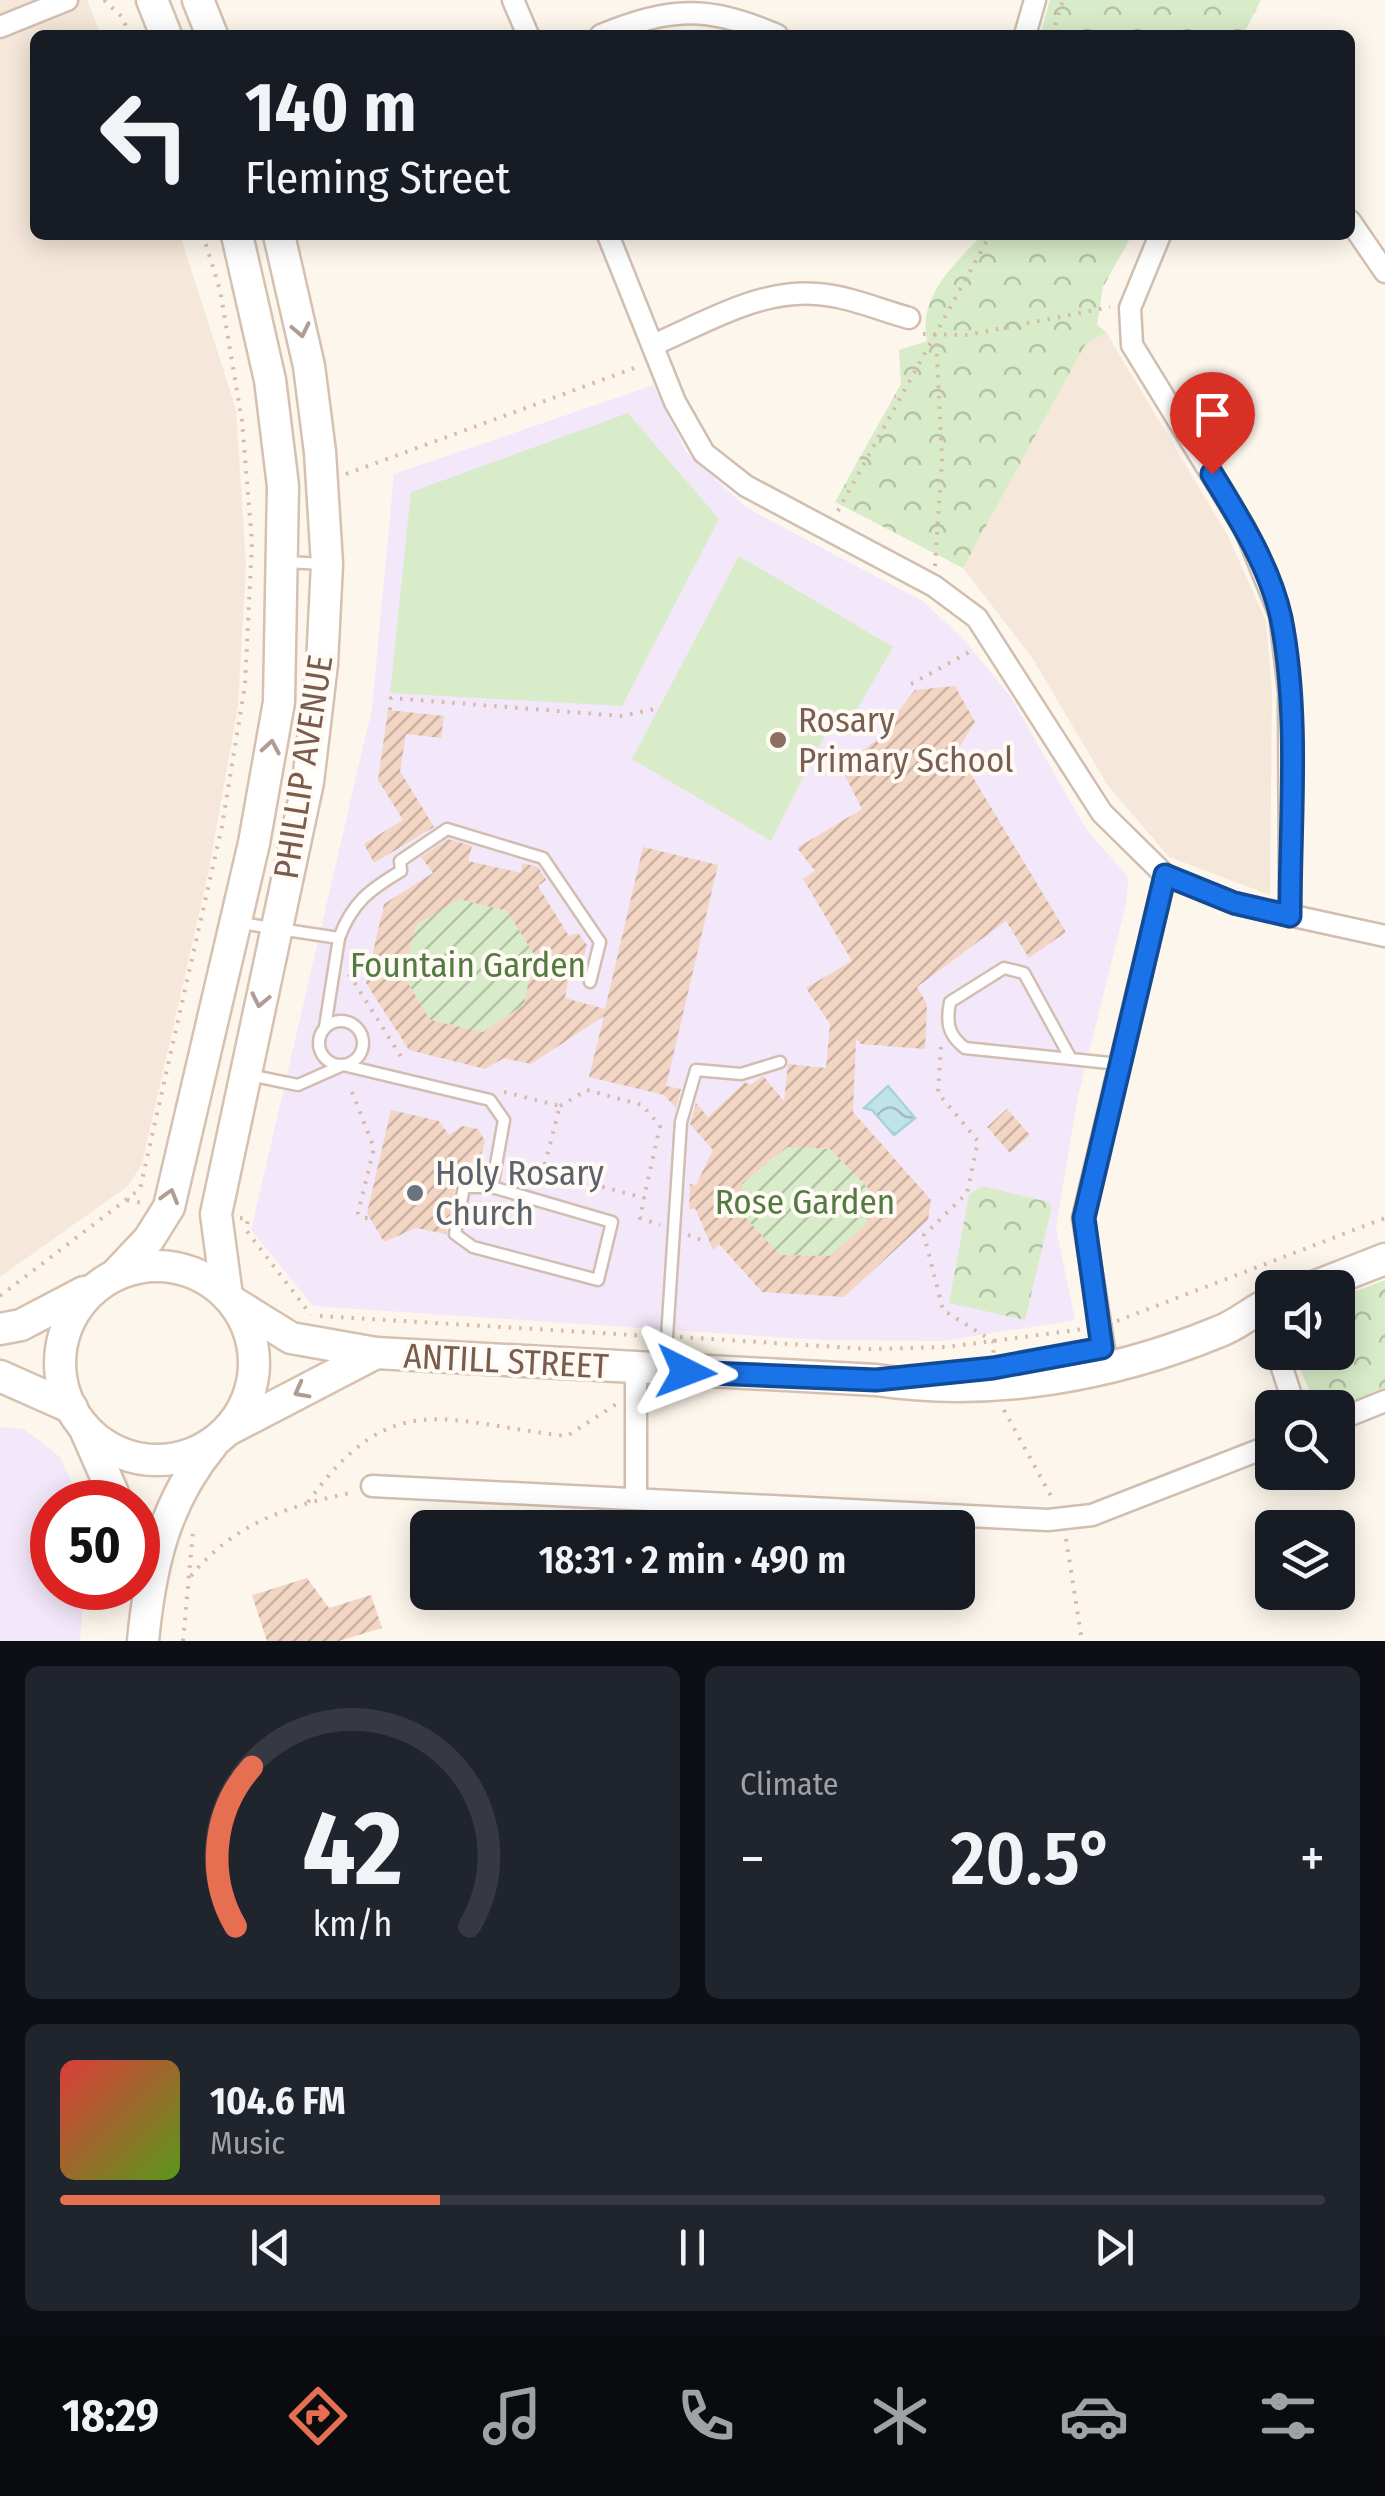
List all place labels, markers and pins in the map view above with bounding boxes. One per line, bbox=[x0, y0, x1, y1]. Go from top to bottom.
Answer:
pin bbox=[1170, 372, 1255, 475]
place label: Rosary Primary School bbox=[798, 699, 1014, 781]
marker: Rosary Primary School bbox=[767, 729, 789, 751]
place label: Holy Rosary Church bbox=[435, 1152, 604, 1234]
marker: Holy Rosary Church bbox=[404, 1182, 426, 1204]

